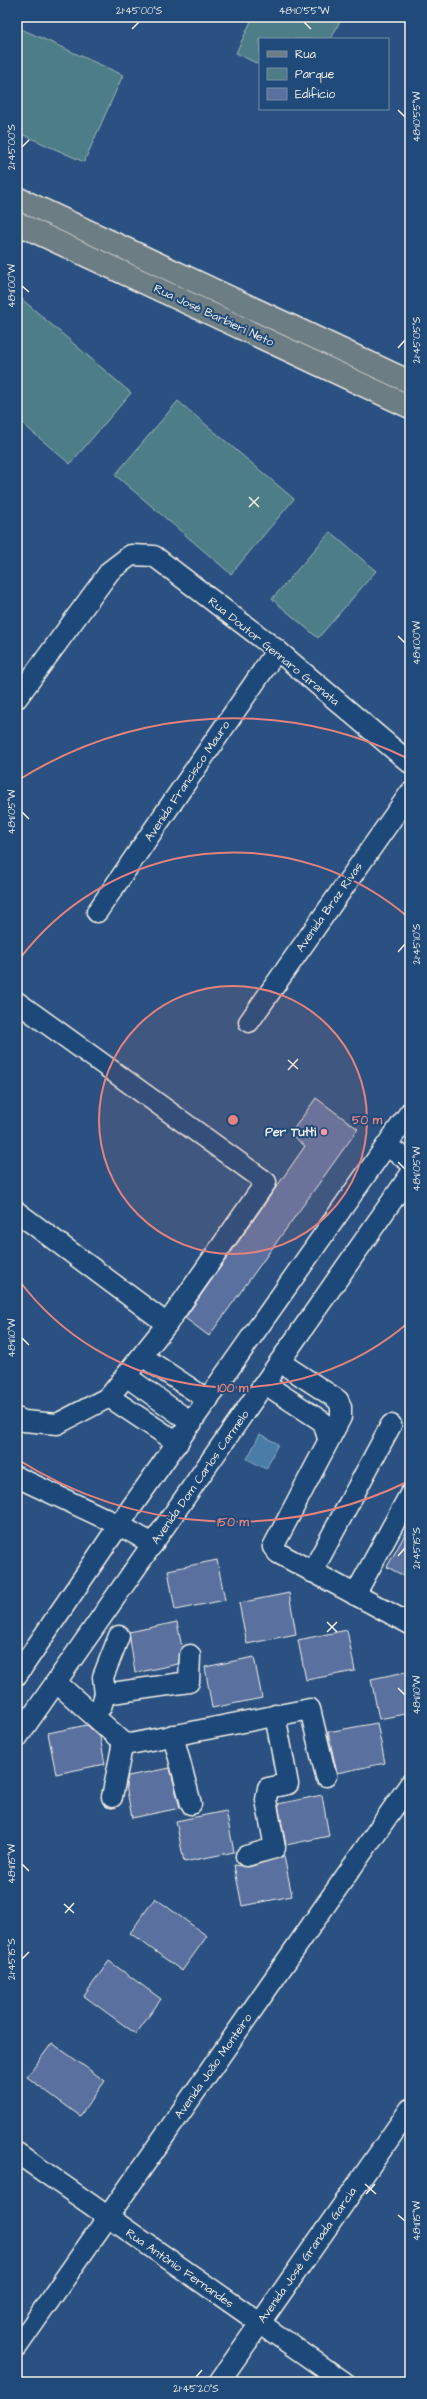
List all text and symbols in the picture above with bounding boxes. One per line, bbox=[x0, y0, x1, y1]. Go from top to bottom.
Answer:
text: 21°45'00"S bbox=[116, 4, 163, 18]
text: 48°10'55"W bbox=[279, 4, 330, 18]
legend bbox=[259, 38, 389, 110]
text: Rua bbox=[295, 46, 316, 63]
text: Parque bbox=[295, 66, 335, 83]
text: Edifício bbox=[295, 86, 335, 103]
text: 48°10'55"W bbox=[410, 91, 424, 142]
text: 21°45'00"S bbox=[5, 123, 19, 170]
text: 48°11'00"W bbox=[5, 263, 19, 308]
street label: Rua José Barbieri Neto bbox=[151, 280, 277, 351]
text: 21°45'05"S bbox=[410, 316, 424, 363]
street label: Rua Doutor Gennaro Granata bbox=[204, 593, 343, 710]
text: 48°11'00"W bbox=[410, 620, 424, 665]
street label: Avenida Francisco Mauro bbox=[141, 717, 234, 845]
text: 48°11'05"W bbox=[5, 789, 19, 834]
street label: Avenida Braz Rivas bbox=[292, 859, 367, 956]
text: 21°45'10"S bbox=[410, 923, 424, 965]
text: 50 m bbox=[352, 1112, 383, 1129]
centre of rings bbox=[226, 1113, 240, 1127]
place label: Per Tutti bbox=[265, 1124, 316, 1141]
marker: Per Tutti bbox=[319, 1127, 329, 1137]
text: 48°11'05"W bbox=[410, 1146, 424, 1191]
text: 48°11'10"W bbox=[5, 1318, 19, 1358]
text: 100 m bbox=[218, 1380, 249, 1397]
street label: Avenida Dom Carlos Carmelo bbox=[147, 1407, 253, 1548]
text: 150 m bbox=[217, 1514, 250, 1531]
text: 21°45'15"S bbox=[410, 1527, 424, 1569]
text: 48°11'10"W bbox=[410, 1675, 424, 1715]
text: 48°11'15"W bbox=[5, 1844, 19, 1884]
text: 21°45'15"S bbox=[5, 1938, 19, 1980]
street label: Avenida João Monteiro bbox=[171, 2010, 256, 2122]
street label: Avenida José Granada Garcia bbox=[254, 2184, 361, 2327]
text: 48°11'15"W bbox=[410, 2201, 424, 2241]
street label: Rua Antônio Fernandes bbox=[122, 2225, 237, 2312]
text: 21°45'20"S bbox=[173, 2382, 219, 2396]

